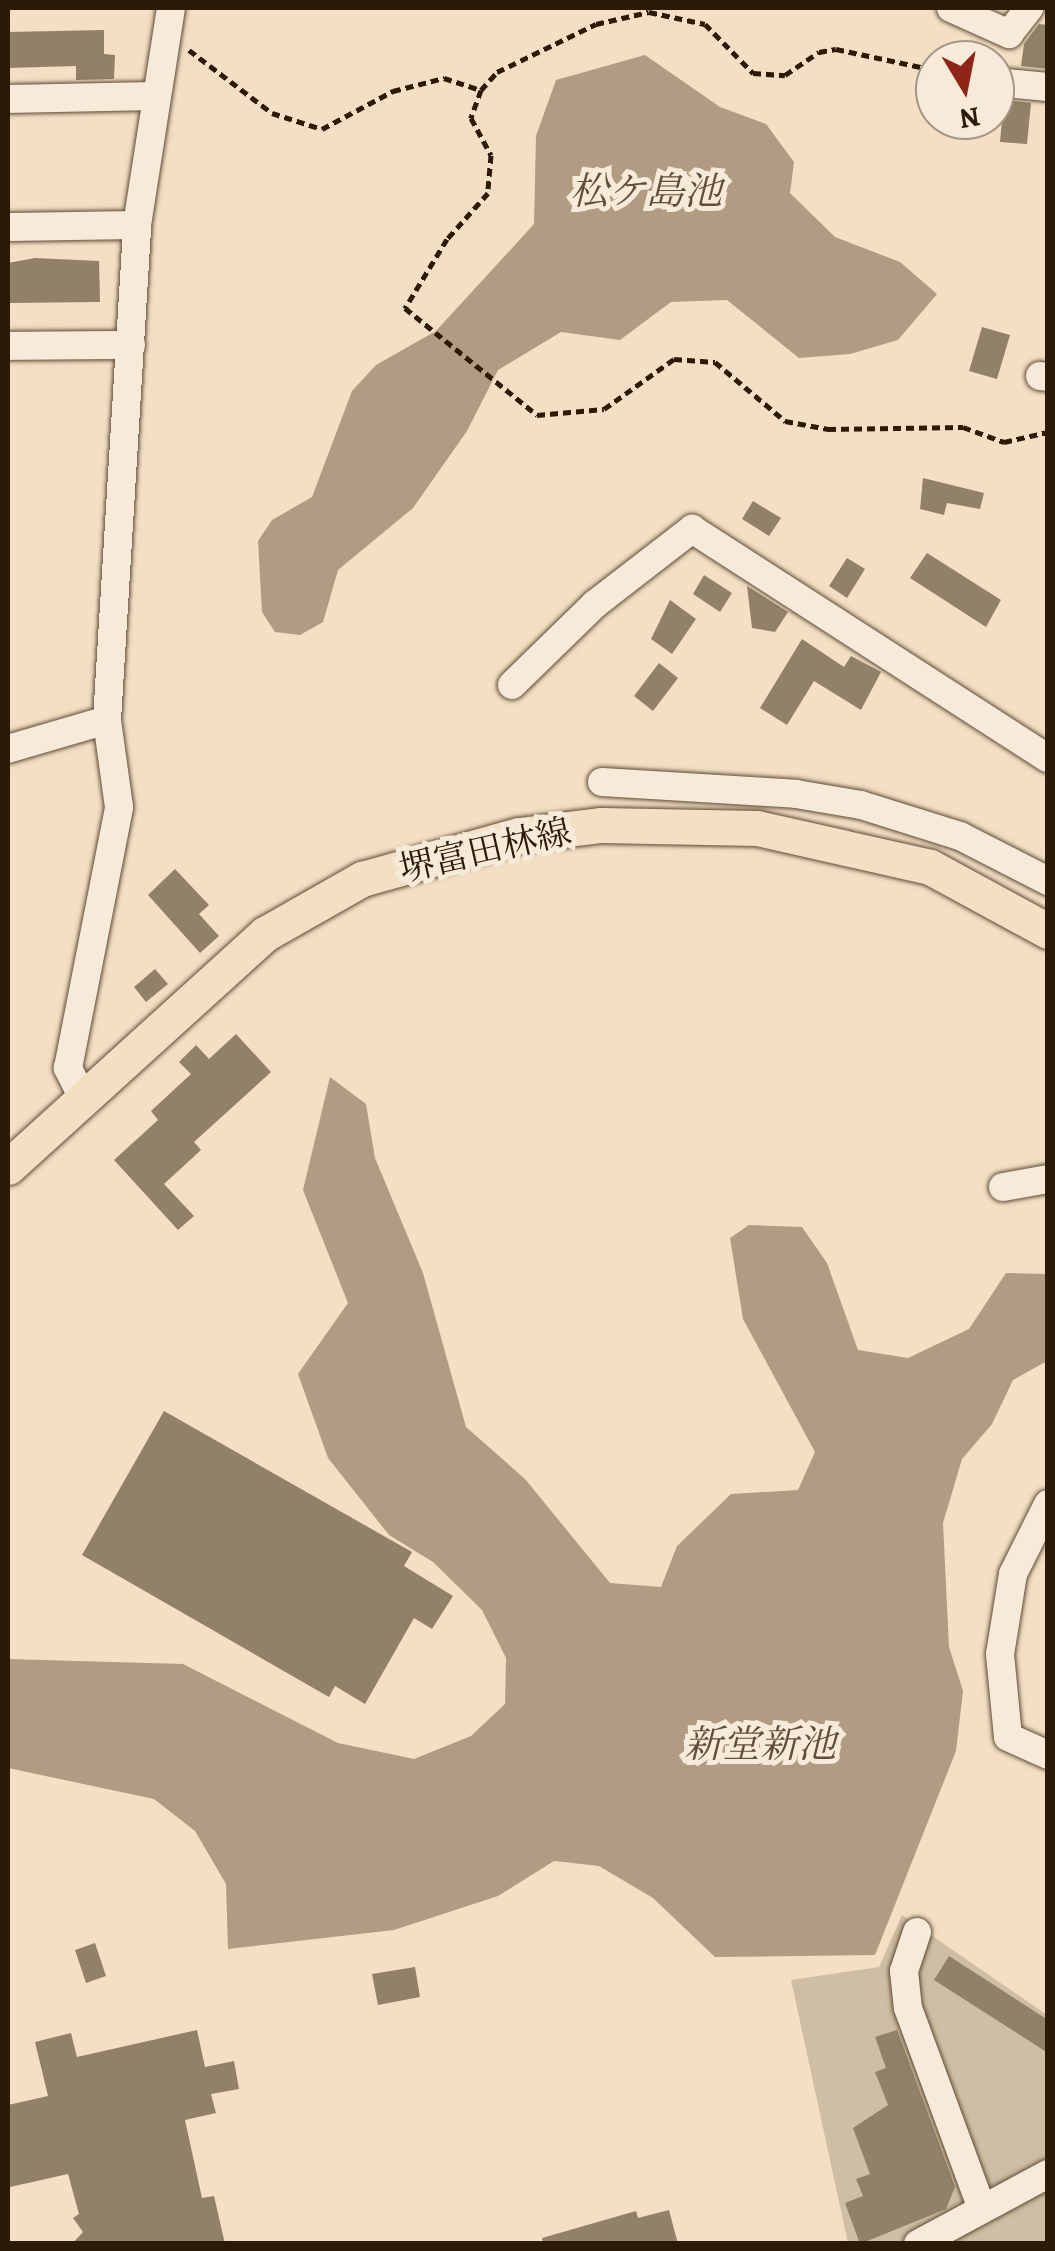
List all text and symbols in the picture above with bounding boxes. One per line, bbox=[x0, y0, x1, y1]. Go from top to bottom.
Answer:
north arrow bbox=[915, 40, 1015, 140]
text: N bbox=[957, 97, 983, 138]
water label: 松ケ島池 bbox=[570, 169, 722, 215]
street label: 堺富田林線 bbox=[395, 810, 575, 890]
water label: 新堂新池 bbox=[684, 1722, 836, 1768]

